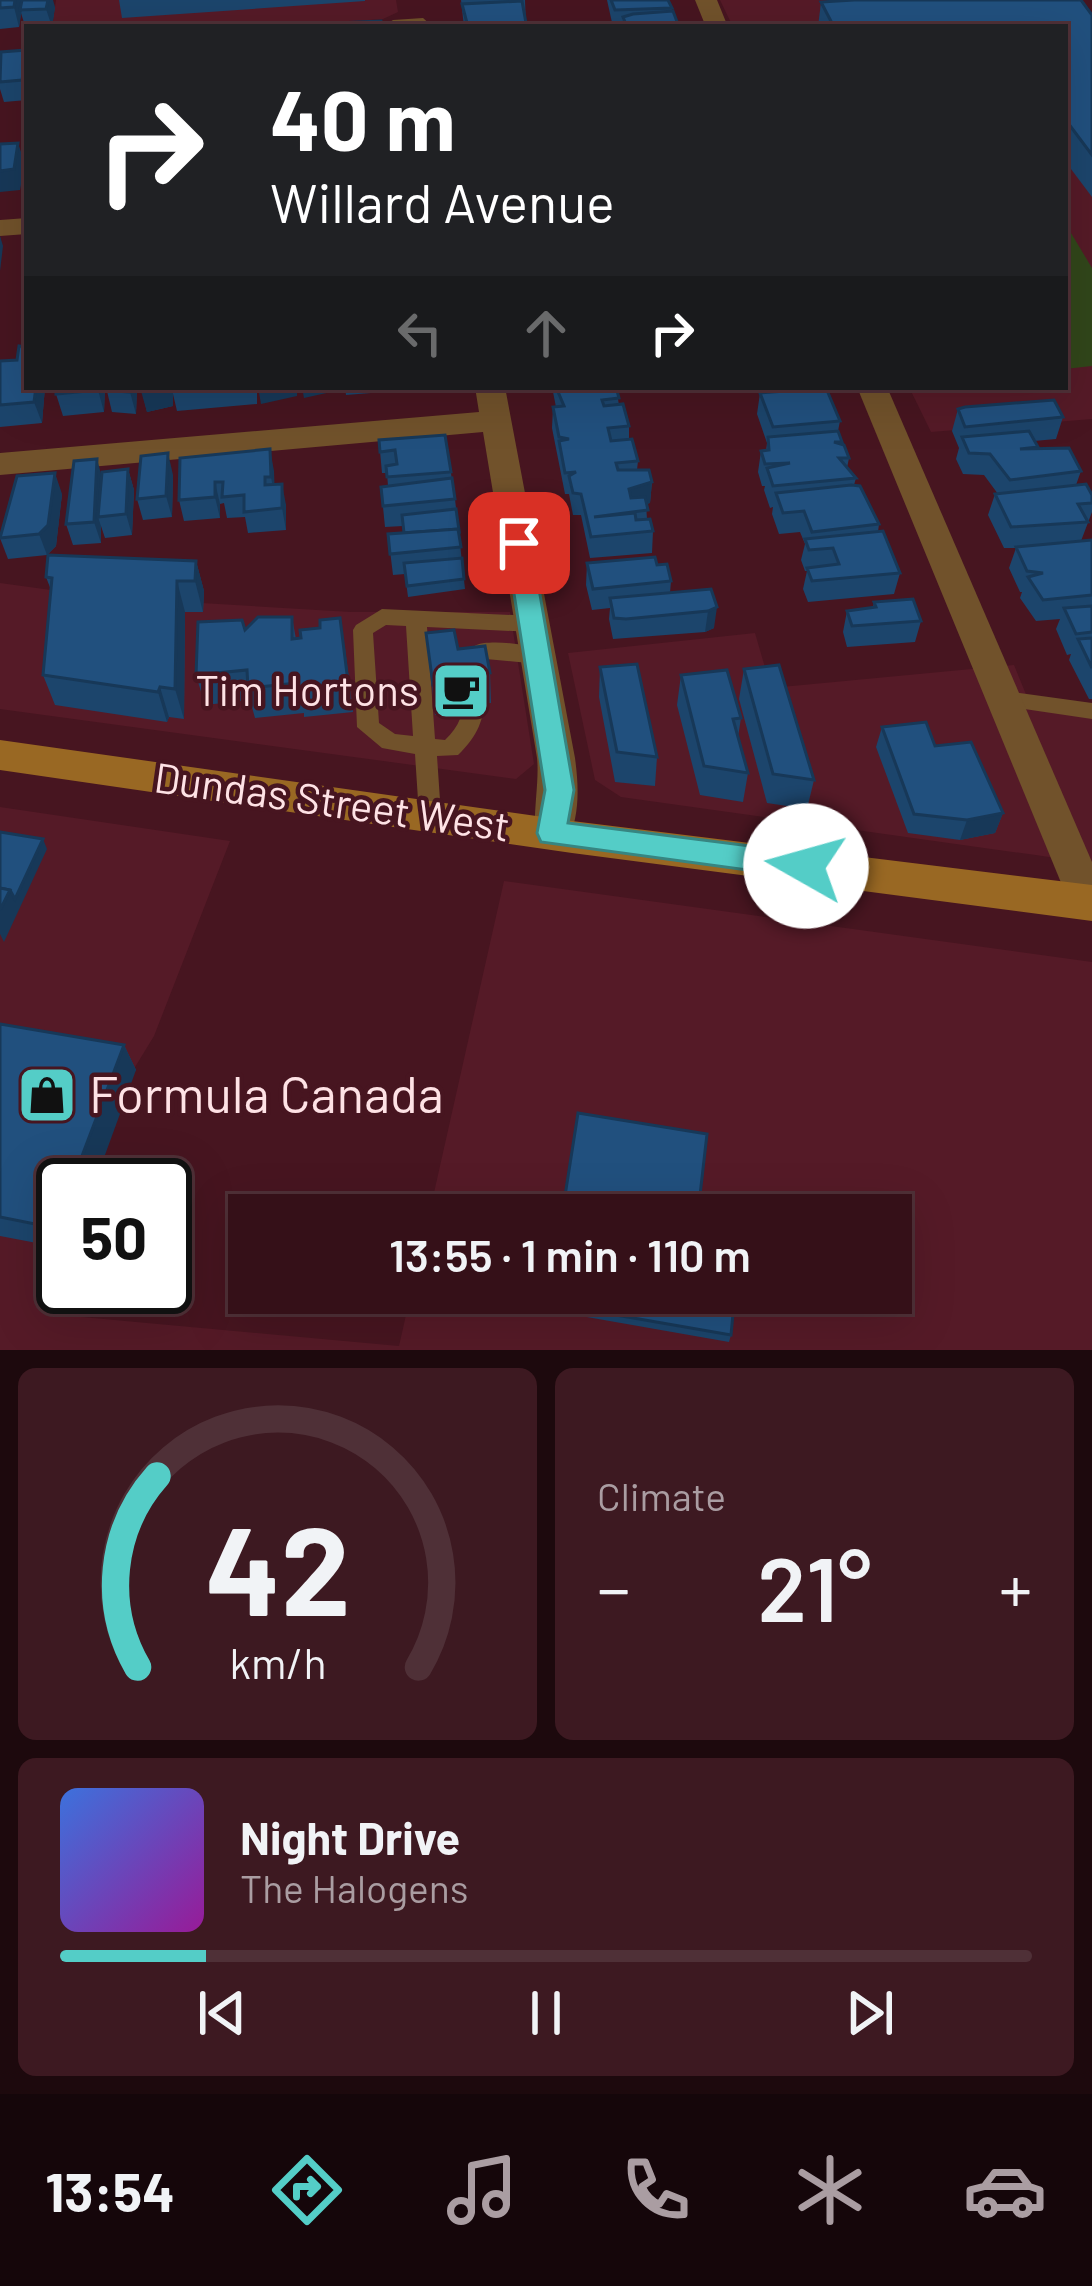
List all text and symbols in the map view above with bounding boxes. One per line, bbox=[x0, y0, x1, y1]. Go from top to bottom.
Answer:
text: 40 m bbox=[270, 67, 456, 168]
icon: right bbox=[72, 72, 228, 228]
text: Willard Avenue bbox=[270, 169, 615, 234]
icon: left bbox=[387, 300, 453, 366]
icon: ahead bbox=[513, 300, 579, 366]
icon: right bbox=[639, 300, 705, 366]
pin bbox=[468, 492, 570, 594]
icon: arrive bbox=[486, 510, 552, 576]
cafe icon: Tim Hortons bbox=[430, 660, 492, 722]
place label: Tim Hortons bbox=[195, 664, 419, 714]
street label: Dundas Street West bbox=[151, 750, 513, 850]
position arrow bbox=[743, 803, 869, 929]
place label: Formula Canada bbox=[89, 1062, 444, 1123]
shop icon: Formula Canada bbox=[16, 1064, 78, 1126]
speed limit sign: 50 bbox=[36, 1158, 192, 1314]
text: 13:55 · 1 min · 110 m bbox=[389, 1227, 751, 1281]
text: Climate bbox=[597, 1472, 726, 1519]
text: 42 bbox=[205, 1491, 350, 1641]
text: 21° bbox=[757, 1532, 872, 1640]
text: − bbox=[597, 1547, 630, 1626]
text: + bbox=[999, 1547, 1032, 1626]
text: km/h bbox=[229, 1636, 326, 1688]
text: Night Drive bbox=[240, 1810, 460, 1864]
text: The Halogens bbox=[240, 1864, 469, 1911]
icon: previous bbox=[189, 1980, 255, 2046]
icon: pause bbox=[513, 1980, 579, 2046]
icon: next bbox=[837, 1980, 903, 2046]
icon: directions bbox=[265, 2148, 349, 2232]
icon: music bbox=[440, 2148, 524, 2232]
icon: phone bbox=[614, 2148, 698, 2232]
icon: climate bbox=[788, 2148, 872, 2232]
icon: car bbox=[963, 2148, 1047, 2232]
text: 13:54 bbox=[45, 2158, 175, 2223]

